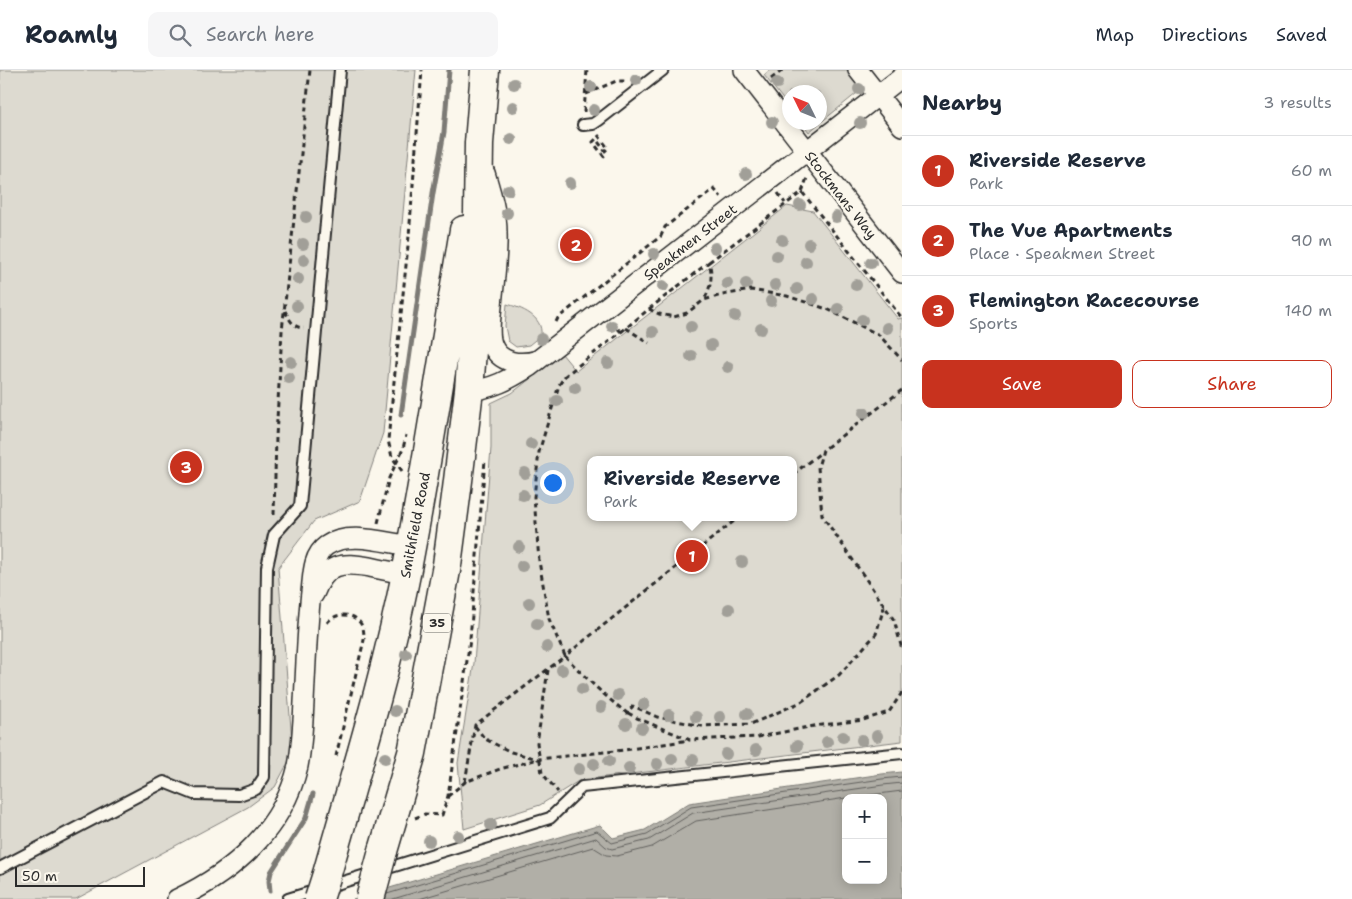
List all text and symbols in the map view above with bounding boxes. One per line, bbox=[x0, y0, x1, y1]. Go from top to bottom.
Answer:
search box bbox=[148, 12, 498, 57]
text: Roamly bbox=[25, 19, 118, 51]
icon: search bbox=[166, 21, 194, 49]
text: Search here bbox=[206, 22, 315, 47]
text: Map bbox=[1096, 23, 1134, 47]
text: Directions bbox=[1162, 23, 1248, 47]
text: Saved bbox=[1276, 23, 1327, 47]
north arrow bbox=[782, 85, 827, 130]
text: Nearby bbox=[922, 89, 1002, 117]
text: 3 results bbox=[1263, 92, 1332, 113]
street label: Stockmans Way bbox=[801, 147, 881, 243]
text: Riverside Reserve bbox=[969, 148, 1146, 173]
text: 1 bbox=[934, 160, 942, 181]
text: 60 m bbox=[1291, 160, 1332, 181]
text: Park bbox=[969, 173, 1003, 194]
street label: Speakmen Street bbox=[640, 200, 740, 284]
text: The Vue Apartments bbox=[969, 218, 1173, 243]
pin: 2 bbox=[560, 226, 592, 264]
text: 2 bbox=[932, 230, 944, 251]
text: 90 m bbox=[1291, 230, 1332, 251]
text: Place · Speakmen Street bbox=[969, 243, 1155, 264]
text: Flemington Racecourse bbox=[969, 288, 1199, 313]
text: 3 bbox=[932, 300, 944, 321]
text: 140 m bbox=[1285, 300, 1332, 321]
text: Sports bbox=[969, 313, 1018, 334]
button: Save bbox=[922, 360, 1122, 408]
button: Share bbox=[1132, 360, 1332, 408]
pin: 3 bbox=[170, 448, 202, 486]
popup bbox=[587, 456, 797, 521]
text: Riverside Reserve bbox=[603, 466, 781, 491]
street label: Smithfield Road bbox=[396, 470, 434, 580]
your location bbox=[540, 470, 566, 496]
text: Park bbox=[603, 491, 638, 512]
pin: 1 bbox=[676, 537, 708, 575]
road number: 35 bbox=[423, 614, 451, 632]
map controls bbox=[842, 794, 887, 884]
button: + bbox=[842, 794, 887, 839]
button: − bbox=[842, 839, 887, 884]
scale bar bbox=[15, 864, 145, 887]
text: 50 m bbox=[22, 867, 57, 885]

